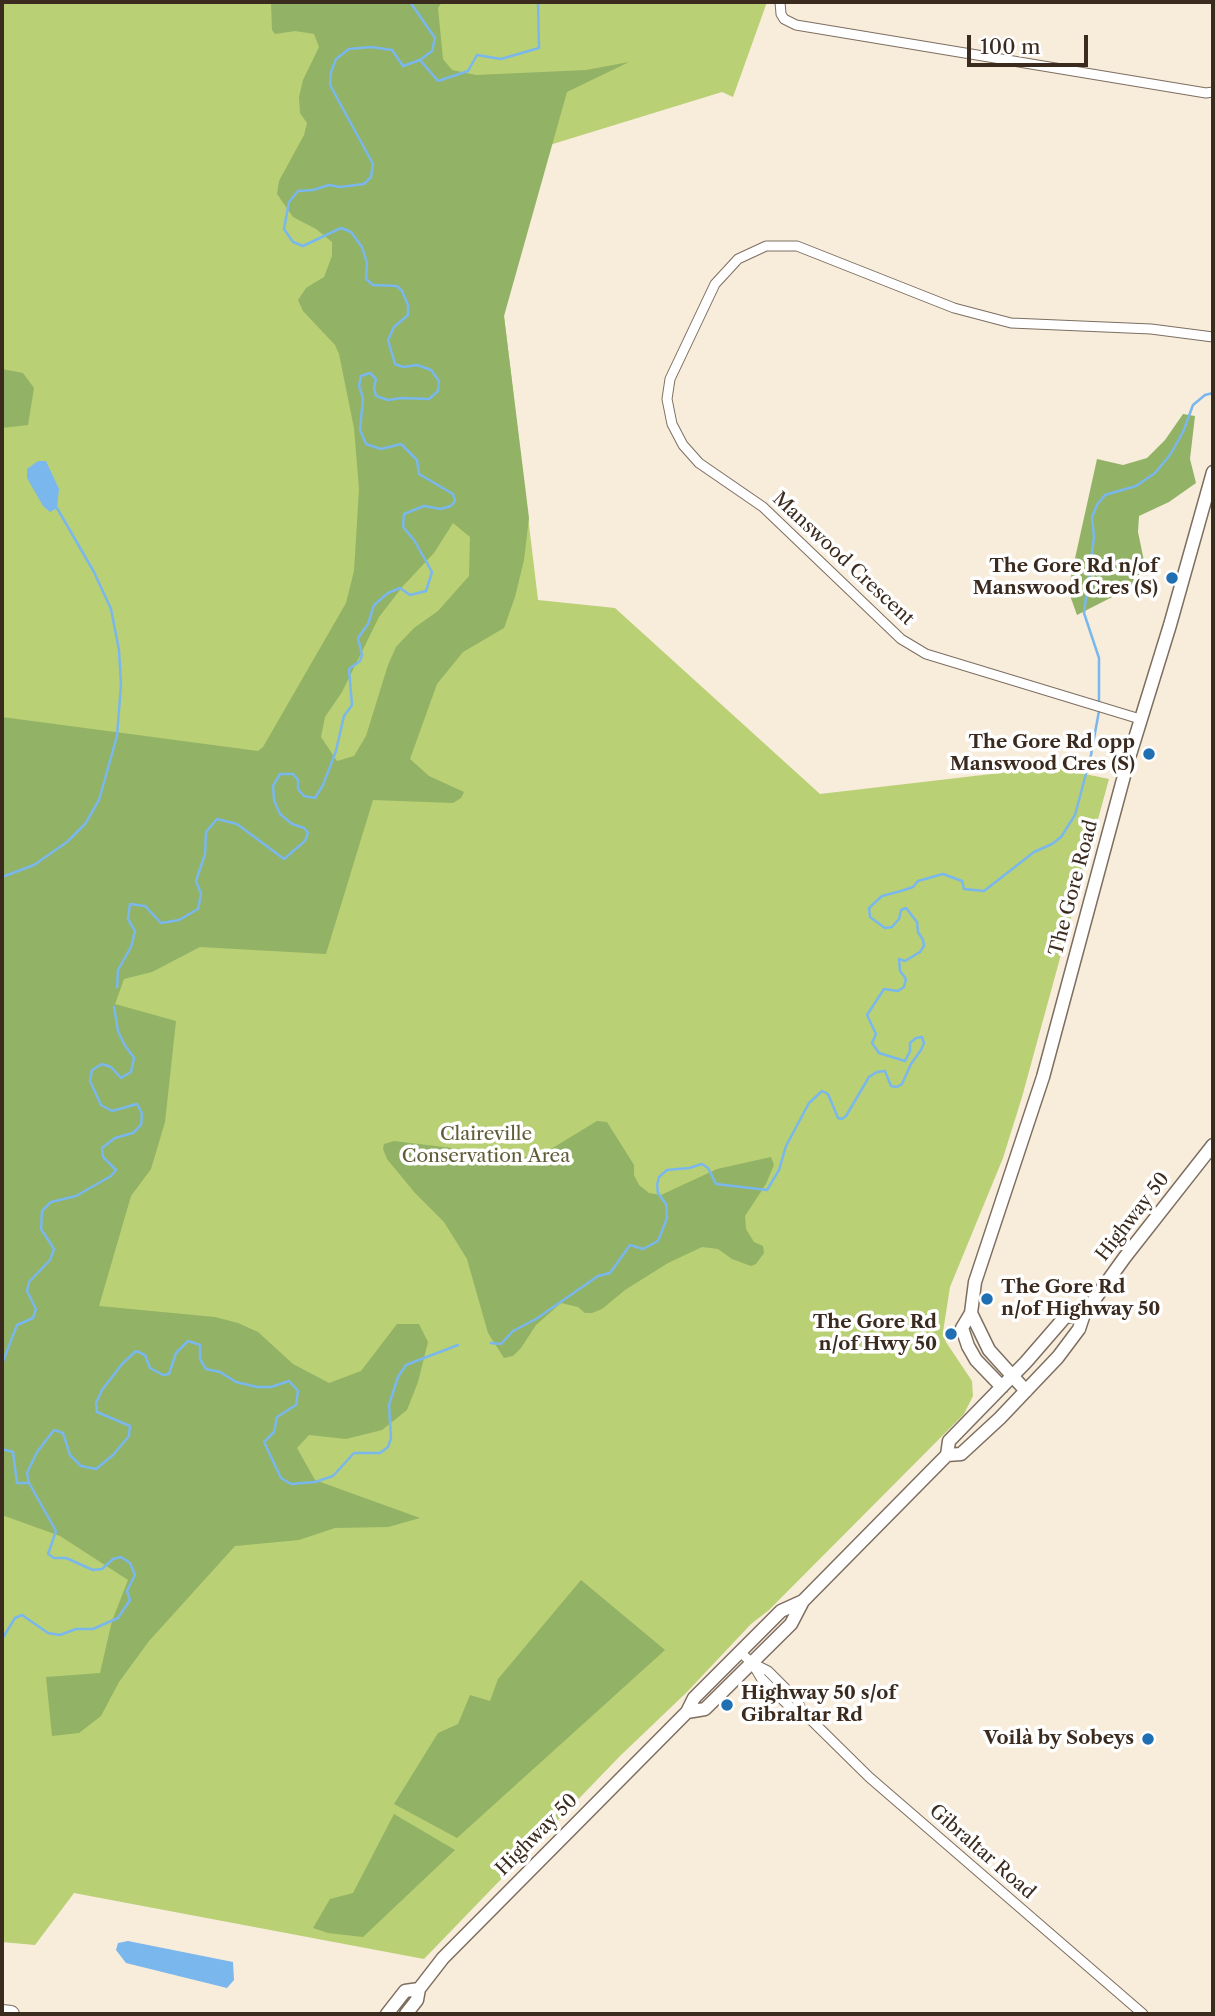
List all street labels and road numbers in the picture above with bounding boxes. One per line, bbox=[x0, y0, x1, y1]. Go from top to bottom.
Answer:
street label: Manswood Crescent bbox=[768, 488, 918, 630]
street label: The Gore Road bbox=[1045, 818, 1103, 958]
street label: Highway 50 bbox=[1091, 1168, 1175, 1266]
street label: Highway 50 bbox=[491, 1789, 583, 1881]
street label: Gibraltar Road bbox=[924, 1800, 1040, 1904]

